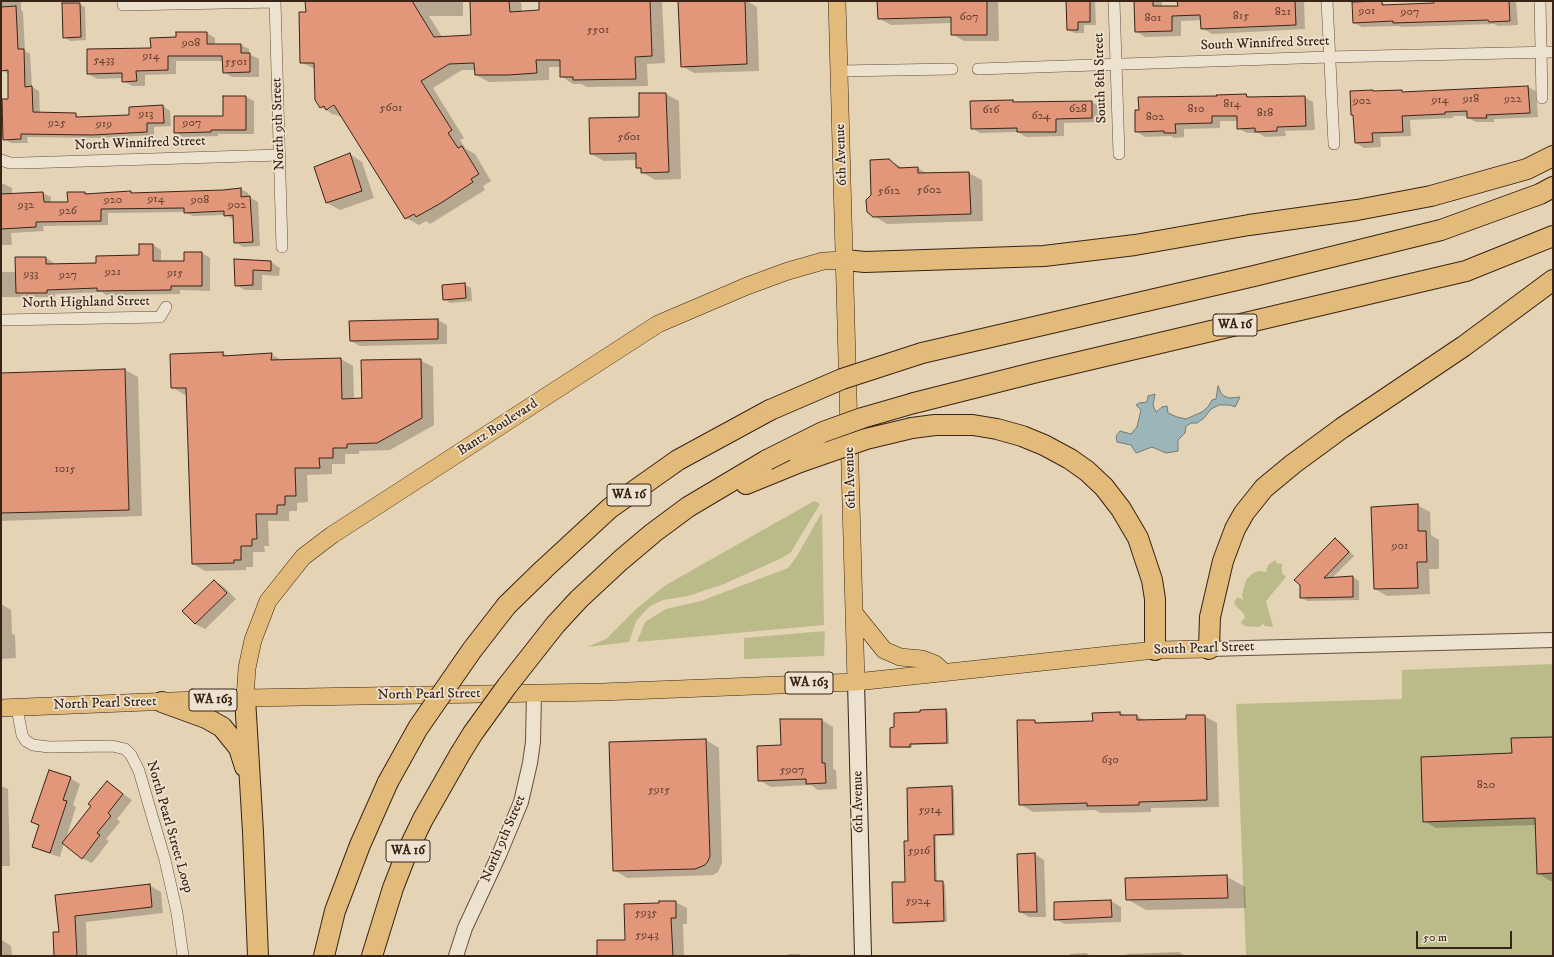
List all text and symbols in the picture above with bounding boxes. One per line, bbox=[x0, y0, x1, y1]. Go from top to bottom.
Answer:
house number: 901 bbox=[1359, 5, 1375, 19]
house number: 821 bbox=[1275, 6, 1291, 20]
house number: 907 bbox=[1401, 6, 1419, 20]
house number: 815 bbox=[1233, 10, 1249, 24]
house number: 607 bbox=[959, 11, 979, 25]
house number: 801 bbox=[1145, 12, 1161, 26]
house number: 5501 bbox=[587, 24, 609, 38]
street label: South 8th Street bbox=[1091, 32, 1111, 124]
street label: South Winnifred Street bbox=[1200, 33, 1330, 55]
house number: 908 bbox=[182, 37, 200, 51]
house number: 914 bbox=[142, 50, 160, 64]
house number: 5433 bbox=[93, 54, 115, 68]
house number: 5501 bbox=[225, 56, 247, 70]
street label: North 9th Street bbox=[269, 77, 289, 171]
house number: 918 bbox=[1463, 93, 1479, 107]
house number: 922 bbox=[1504, 93, 1522, 107]
house number: 914 bbox=[1431, 94, 1449, 108]
house number: 902 bbox=[1353, 95, 1371, 109]
house number: 814 bbox=[1223, 98, 1241, 112]
house number: 5601 bbox=[379, 102, 403, 116]
house number: 628 bbox=[1069, 103, 1087, 117]
house number: 810 bbox=[1188, 103, 1204, 117]
house number: 616 bbox=[983, 104, 999, 118]
house number: 818 bbox=[1257, 107, 1273, 121]
house number: 913 bbox=[139, 108, 153, 122]
house number: 624 bbox=[1031, 110, 1051, 124]
house number: 802 bbox=[1146, 111, 1164, 125]
house number: 925 bbox=[48, 117, 66, 131]
house number: 907 bbox=[183, 117, 201, 131]
house number: 919 bbox=[96, 118, 112, 132]
street label: 6th Avenue bbox=[833, 123, 851, 187]
house number: 5601 bbox=[617, 131, 641, 145]
street label: North Winnifred Street bbox=[74, 133, 206, 155]
house number: 5602 bbox=[917, 184, 941, 198]
house number: 5612 bbox=[878, 185, 900, 199]
house number: 914 bbox=[147, 193, 165, 207]
house number: 920 bbox=[104, 194, 122, 208]
house number: 908 bbox=[191, 194, 209, 208]
house number: 932 bbox=[18, 199, 34, 213]
house number: 902 bbox=[228, 199, 246, 213]
house number: 926 bbox=[59, 205, 77, 219]
house number: 921 bbox=[105, 266, 121, 280]
house number: 915 bbox=[167, 267, 183, 281]
house number: 933 bbox=[24, 268, 38, 282]
house number: 927 bbox=[59, 269, 77, 283]
street label: North Highland Street bbox=[22, 293, 150, 313]
road number: WA 16 bbox=[1213, 314, 1257, 336]
street label: Bantz Boulevard bbox=[455, 396, 541, 460]
street label: 6th Avenue bbox=[842, 446, 860, 510]
house number: 1015 bbox=[54, 463, 76, 477]
road number: WA 16 bbox=[607, 484, 651, 506]
house number: 901 bbox=[1392, 540, 1408, 554]
street label: South Pearl Street bbox=[1153, 639, 1255, 659]
road number: WA 163 bbox=[785, 672, 833, 694]
street label: North Pearl Street bbox=[377, 686, 481, 704]
road number: WA 163 bbox=[189, 689, 237, 711]
street label: North Pearl Street bbox=[53, 694, 157, 714]
house number: 630 bbox=[1101, 754, 1119, 768]
street label: North Pearl Street Loop bbox=[142, 759, 196, 895]
house number: 5907 bbox=[780, 764, 804, 778]
street label: 6th Avenue bbox=[850, 771, 868, 833]
house number: 820 bbox=[1477, 779, 1495, 793]
house number: 5915 bbox=[648, 784, 670, 798]
street label: North 9th Street bbox=[478, 793, 530, 885]
house number: 5914 bbox=[918, 804, 942, 818]
road number: WA 16 bbox=[386, 840, 430, 862]
house number: 5916 bbox=[908, 845, 930, 859]
house number: 5924 bbox=[906, 895, 930, 909]
house number: 5935 bbox=[635, 907, 657, 921]
scale bar bbox=[1418, 923, 1514, 949]
house number: 5943 bbox=[635, 929, 659, 943]
text: 50 m bbox=[1423, 930, 1447, 945]

